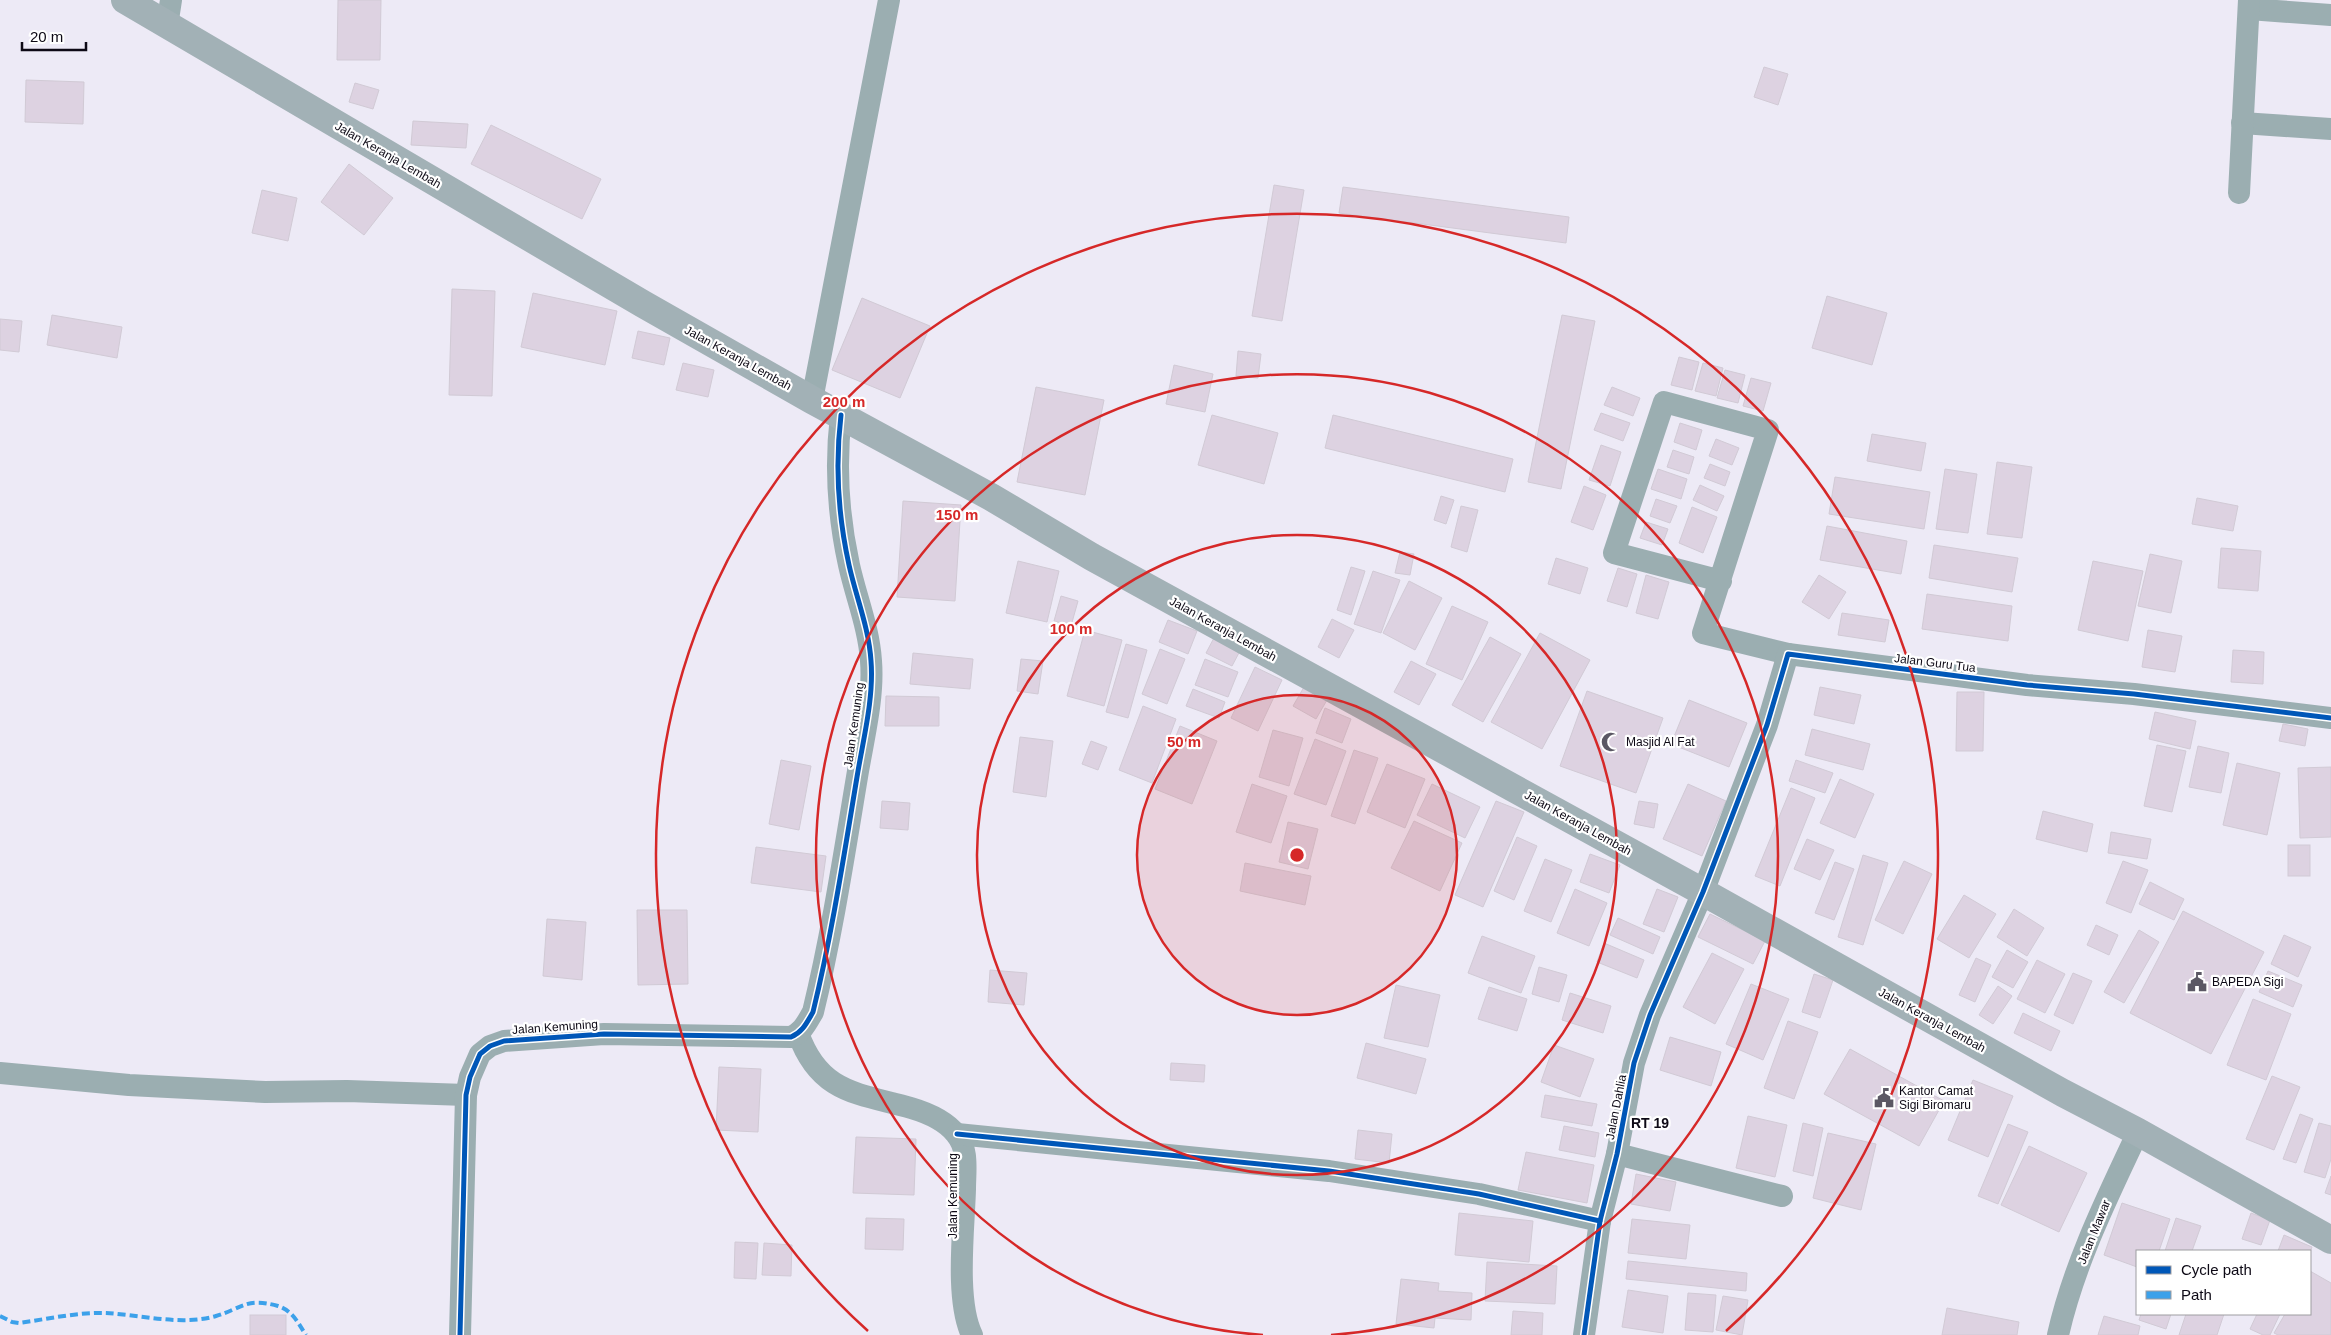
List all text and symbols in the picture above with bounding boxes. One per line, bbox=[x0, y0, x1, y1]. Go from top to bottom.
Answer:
scale bar bbox=[22, 20, 86, 52]
text: 20 m bbox=[30, 28, 63, 45]
street label: Jalan Keranja Lembah bbox=[332, 119, 444, 191]
street label: Jalan Keranja Lembah bbox=[682, 323, 794, 393]
text: 200 m bbox=[823, 393, 865, 410]
text: 150 m bbox=[936, 506, 978, 523]
street label: Jalan Keranja Lembah bbox=[1167, 594, 1279, 664]
text: 100 m bbox=[1050, 620, 1092, 637]
street label: Jalan Guru Tua bbox=[1893, 651, 1977, 675]
street label: Jalan Kemuning bbox=[841, 681, 867, 769]
mosque icon: Masjid Al Fat bbox=[1600, 731, 1622, 753]
text: 50 m bbox=[1167, 733, 1201, 750]
place label: Masjid Al Fat bbox=[1626, 735, 1695, 749]
street label: Jalan Keranja Lembah bbox=[1522, 788, 1634, 858]
centre of rings bbox=[1288, 846, 1306, 864]
public building icon: BAPEDA Sigi bbox=[2186, 971, 2208, 993]
place label: BAPEDA Sigi bbox=[2212, 975, 2283, 989]
street label: Jalan Keranja Lembah bbox=[1876, 985, 1988, 1055]
street label: Jalan Kemuning bbox=[512, 1017, 598, 1037]
street label: Jalan Dahlia bbox=[1603, 1073, 1629, 1141]
place label: Kantor Camat Sigi Biromaru bbox=[1899, 1084, 1974, 1112]
public building icon: Kantor Camat Sigi Biromaru bbox=[1873, 1087, 1895, 1109]
district label: RT 19 bbox=[1631, 1115, 1669, 1131]
street label: Jalan Kemuning bbox=[946, 1153, 960, 1239]
street label: Jalan Mawar bbox=[2075, 1198, 2113, 1266]
legend bbox=[2136, 1250, 2311, 1315]
text: Cycle path bbox=[2181, 1261, 2252, 1278]
text: Path bbox=[2181, 1286, 2212, 1303]

